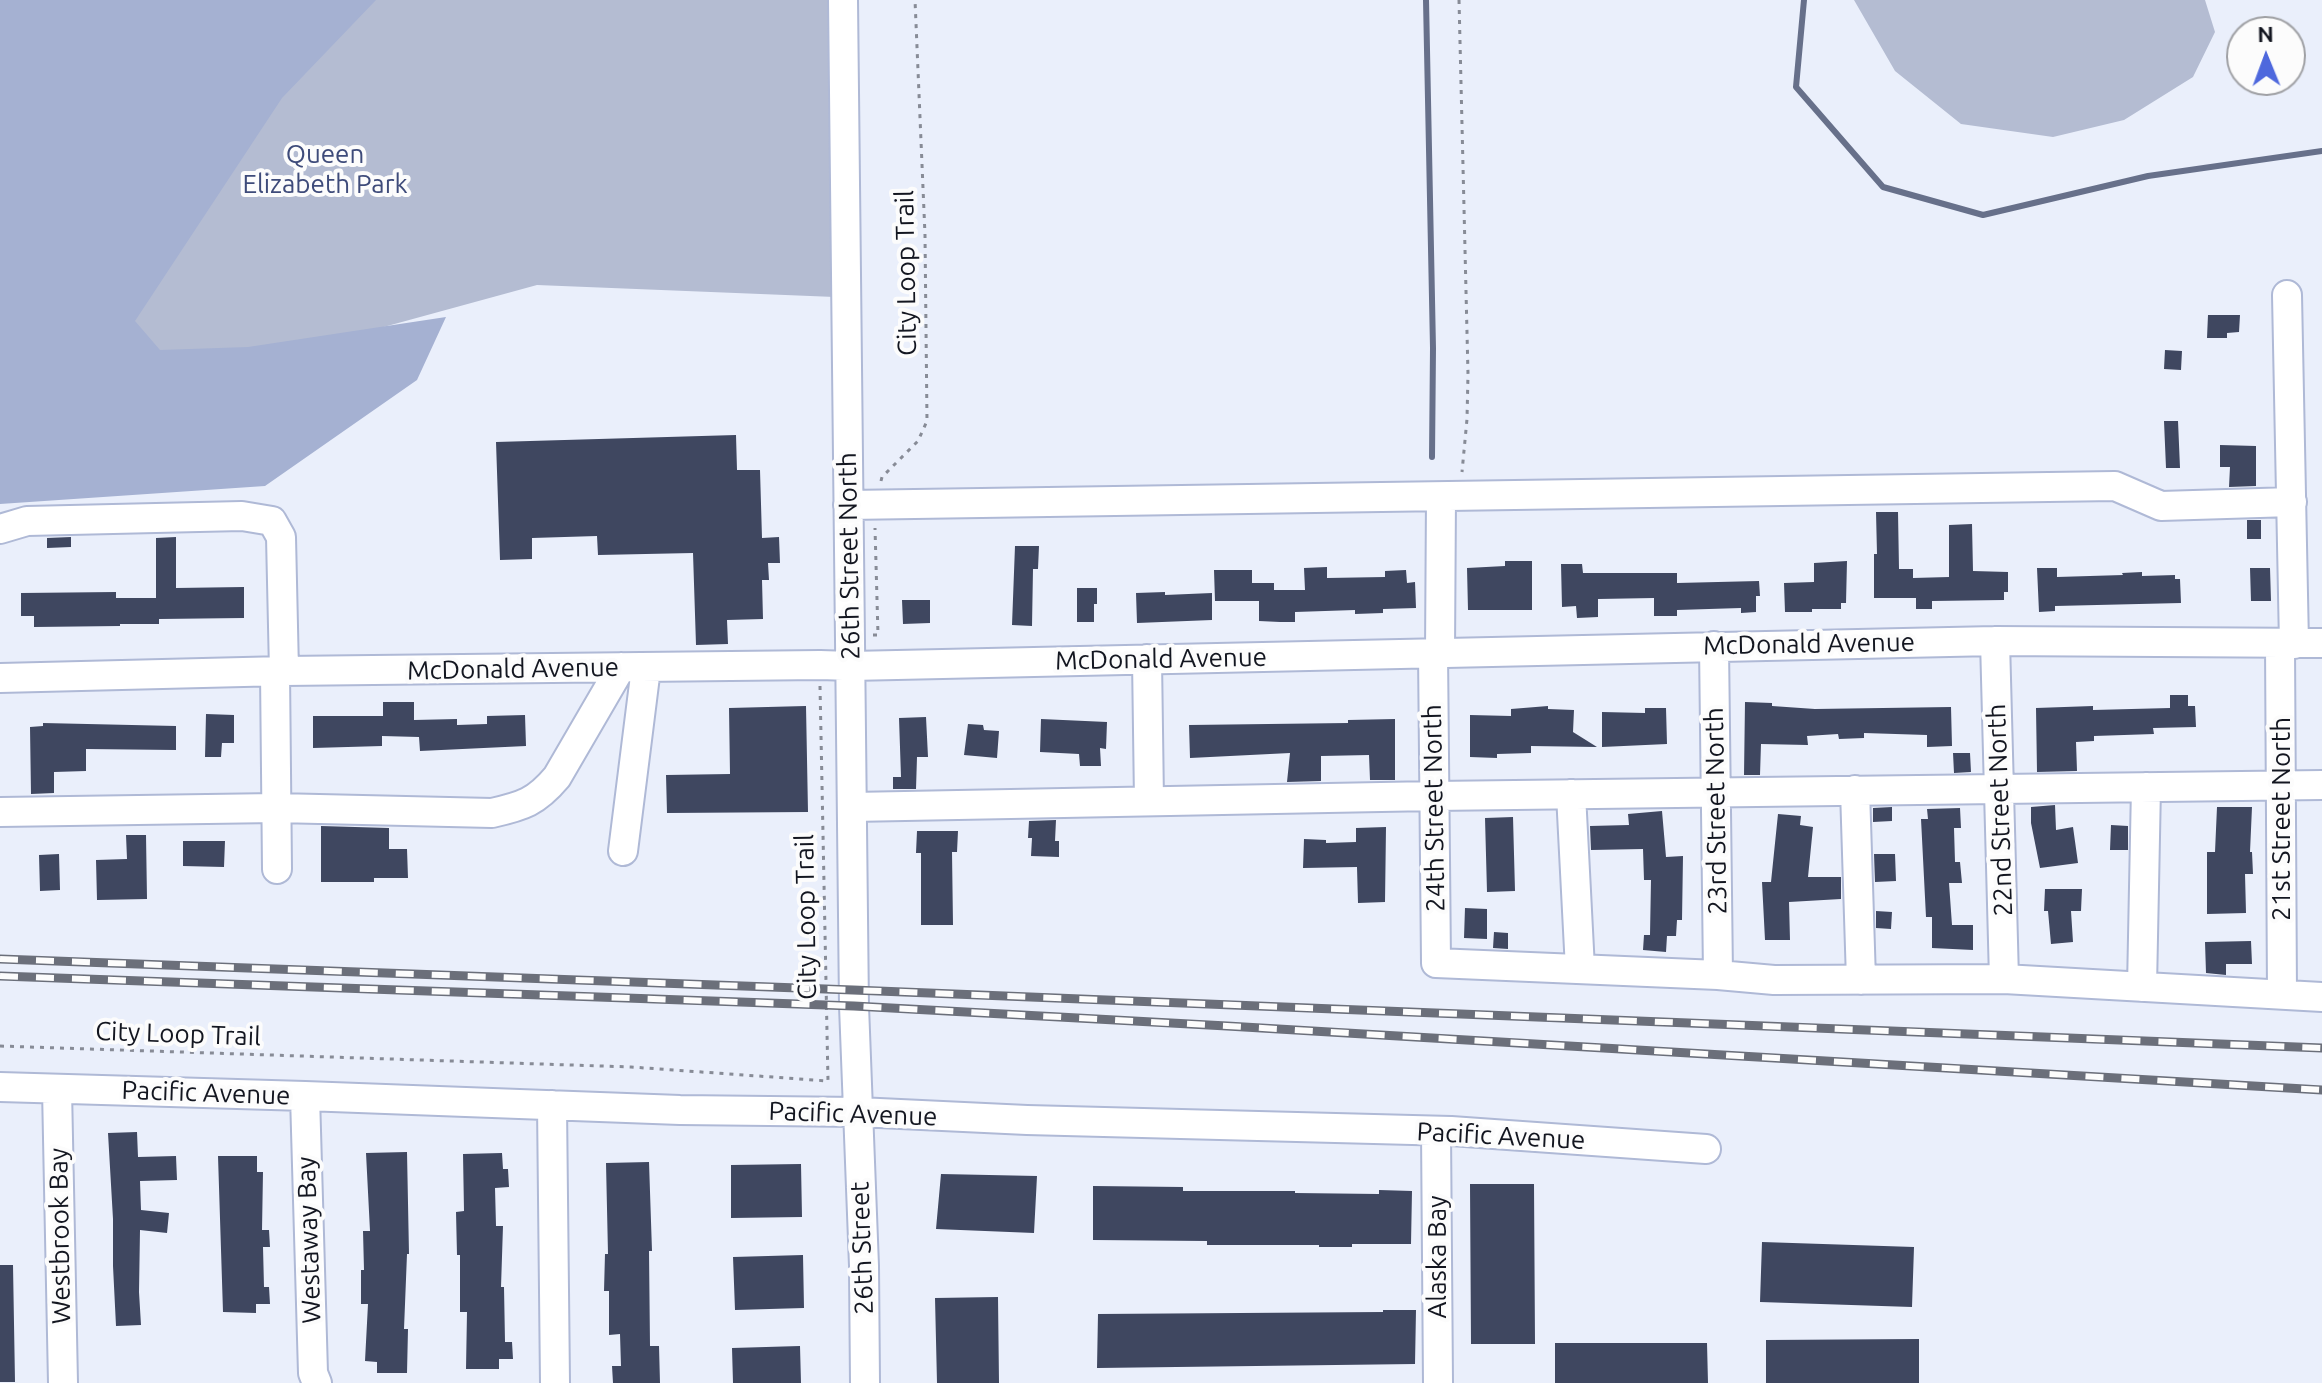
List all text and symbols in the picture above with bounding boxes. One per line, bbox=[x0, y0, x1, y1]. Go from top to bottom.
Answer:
north arrow bbox=[2226, 16, 2306, 96]
text: N bbox=[2257, 21, 2274, 46]
park label: Queen Elizabeth Park bbox=[242, 138, 408, 200]
street label: City Loop Trail bbox=[889, 190, 923, 356]
street label: 26th Street North bbox=[832, 452, 866, 660]
street label: McDonald Avenue bbox=[1703, 627, 1915, 661]
street label: McDonald Avenue bbox=[1055, 642, 1267, 676]
street label: McDonald Avenue bbox=[407, 652, 619, 686]
street label: 22nd Street North bbox=[1981, 703, 2019, 917]
street label: 24th Street North bbox=[1417, 704, 1451, 912]
street label: 23rd Street North bbox=[1699, 707, 1733, 915]
street label: 21st Street North bbox=[2265, 717, 2297, 921]
street label: City Loop Trail bbox=[789, 834, 823, 1000]
street label: City Loop Trail bbox=[95, 1016, 261, 1052]
street label: Pacific Avenue bbox=[121, 1074, 291, 1112]
street label: Pacific Avenue bbox=[768, 1095, 938, 1133]
street label: Pacific Avenue bbox=[1416, 1116, 1586, 1156]
street label: Westbrook Bay bbox=[43, 1148, 77, 1324]
street label: Westaway Bay bbox=[290, 1156, 328, 1324]
street label: 26th Street bbox=[844, 1181, 880, 1315]
street label: Alaska Bay bbox=[1421, 1195, 1453, 1319]

